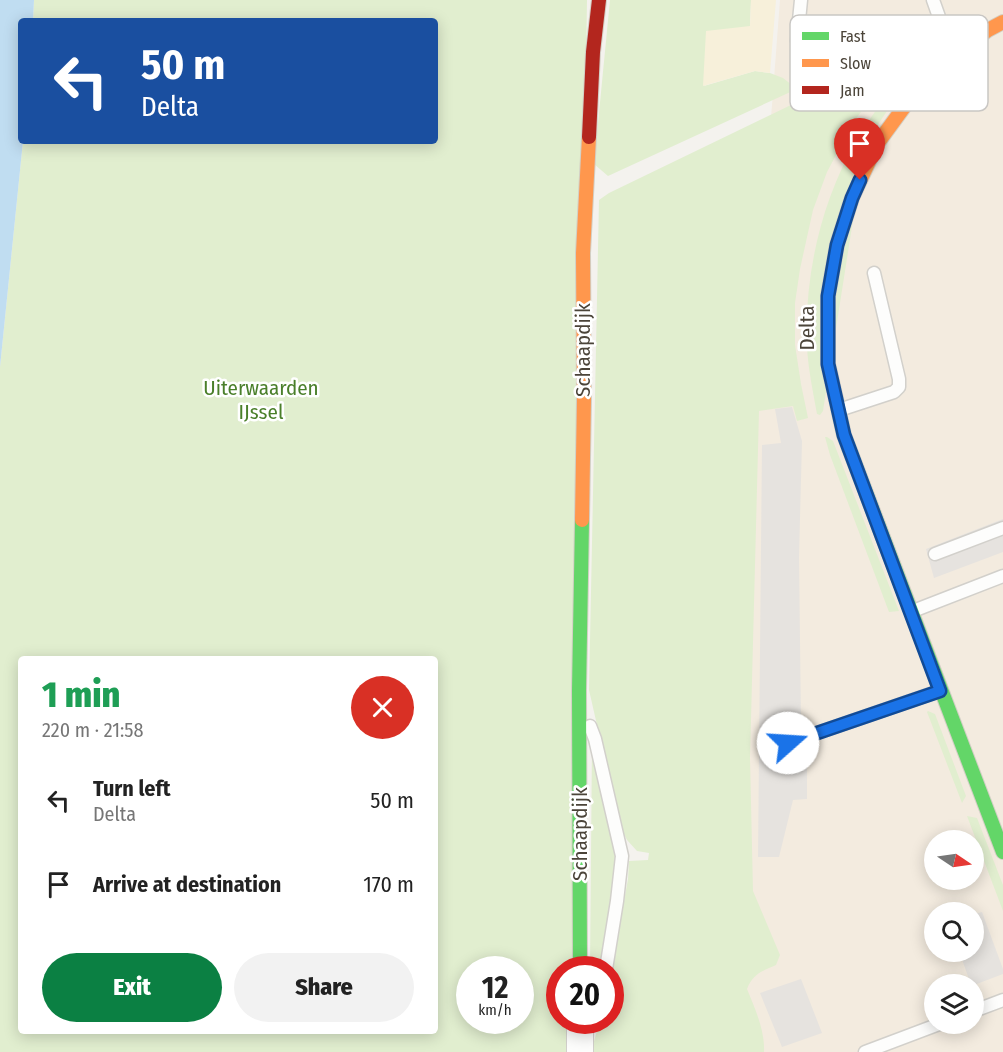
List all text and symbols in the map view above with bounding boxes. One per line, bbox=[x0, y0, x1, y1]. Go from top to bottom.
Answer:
legend bbox=[790, 15, 988, 111]
text: Fast bbox=[840, 27, 867, 46]
text: 50 m bbox=[141, 40, 225, 90]
icon: left bbox=[42, 42, 120, 120]
text: Slow bbox=[840, 54, 871, 73]
text: Jam bbox=[840, 81, 865, 100]
text: Delta bbox=[141, 91, 199, 123]
pin bbox=[834, 118, 885, 180]
icon: arrive bbox=[843, 127, 876, 160]
street label: Schaapdijk bbox=[570, 303, 596, 397]
street label: Delta bbox=[794, 305, 820, 351]
park label: Uiterwaarden IJssel bbox=[203, 375, 319, 425]
text: 1 min bbox=[42, 673, 120, 717]
button: close bbox=[351, 676, 414, 739]
position arrow bbox=[756, 711, 820, 775]
text: 220 m · 21:58 bbox=[42, 718, 143, 742]
text: Turn left bbox=[93, 775, 171, 802]
icon: left bbox=[42, 784, 75, 817]
text: 50 m bbox=[370, 787, 414, 814]
street label: Schaapdijk bbox=[567, 787, 593, 881]
text: Delta bbox=[93, 802, 136, 826]
north arrow bbox=[924, 830, 984, 890]
map controls bbox=[924, 830, 984, 1034]
icon: arrive bbox=[42, 868, 75, 901]
text: Arrive at destination bbox=[93, 871, 281, 898]
text: 170 m bbox=[363, 871, 414, 898]
button: search bbox=[924, 902, 984, 962]
button: Exit bbox=[42, 953, 222, 1022]
button: Share bbox=[234, 953, 414, 1022]
speed limit sign: 20 bbox=[546, 956, 624, 1034]
text: 12 bbox=[482, 970, 508, 1006]
button: layers bbox=[924, 974, 984, 1034]
text: km/h bbox=[478, 1001, 512, 1019]

